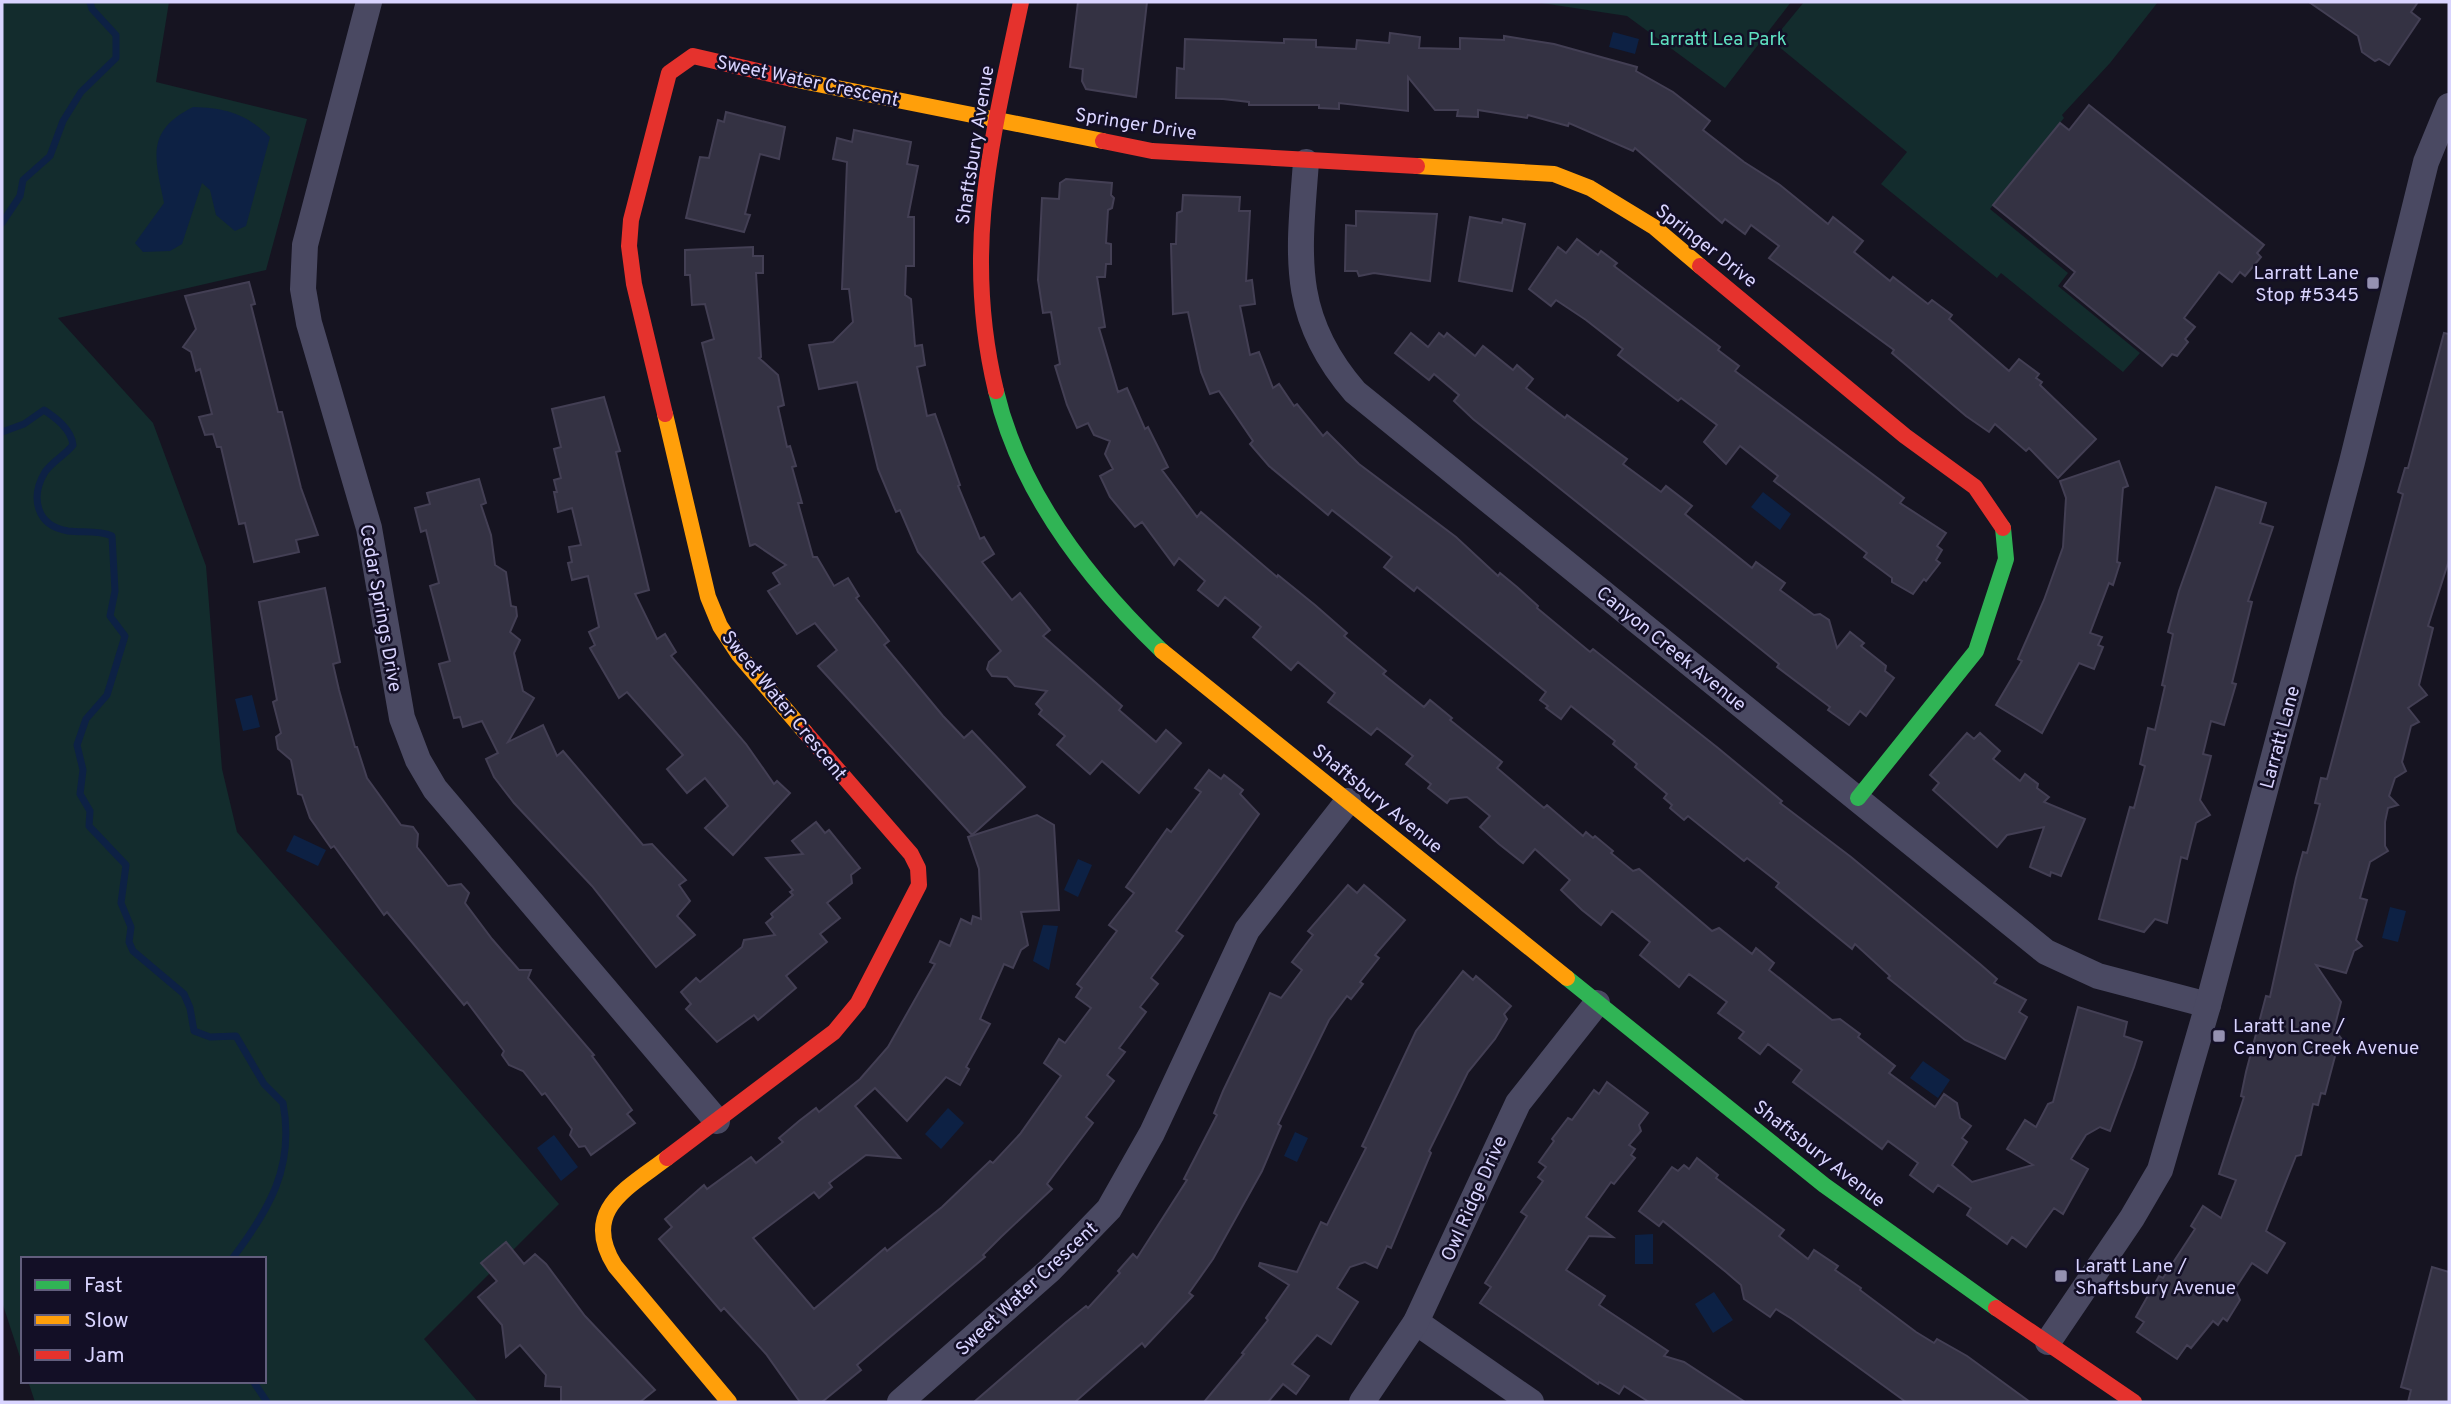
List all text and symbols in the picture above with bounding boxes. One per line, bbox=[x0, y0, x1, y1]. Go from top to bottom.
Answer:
park label: Larratt Lea Park bbox=[1649, 28, 1787, 52]
street label: Sweet Water Crescent bbox=[714, 51, 901, 113]
street label: Shaftsbury Avenue bbox=[952, 64, 1000, 227]
street label: Springer Drive bbox=[1073, 104, 1198, 146]
street label: Springer Drive bbox=[1650, 199, 1762, 294]
place label: Larratt Lane Stop #5345 bbox=[2254, 262, 2359, 308]
marker: Larratt Lane Stop #5345 bbox=[2365, 275, 2381, 291]
street label: Cedar Springs Drive bbox=[353, 523, 407, 694]
street label: Canyon Creek Avenue bbox=[1591, 582, 1751, 717]
street label: Sweet Water Crescent bbox=[716, 626, 851, 786]
street label: Larratt Lane bbox=[2256, 683, 2306, 792]
street label: Shaftsbury Avenue bbox=[1307, 740, 1447, 860]
place label: Laratt Lane / Canyon Creek Avenue bbox=[2233, 1015, 2419, 1061]
marker: Laratt Lane / Canyon Creek Avenue bbox=[2211, 1028, 2227, 1044]
street label: Shaftsbury Avenue bbox=[1748, 1096, 1890, 1214]
street label: Owl Ridge Drive bbox=[1436, 1132, 1513, 1265]
street label: Sweet Water Crescent bbox=[951, 1217, 1104, 1362]
place label: Laratt Lane / Shaftsbury Avenue bbox=[2075, 1255, 2236, 1301]
legend bbox=[21, 1257, 266, 1383]
marker: Laratt Lane / Shaftsbury Avenue bbox=[2053, 1268, 2069, 1284]
text: Fast bbox=[84, 1273, 123, 1300]
text: Slow bbox=[84, 1308, 129, 1335]
text: Jam bbox=[84, 1343, 125, 1370]

